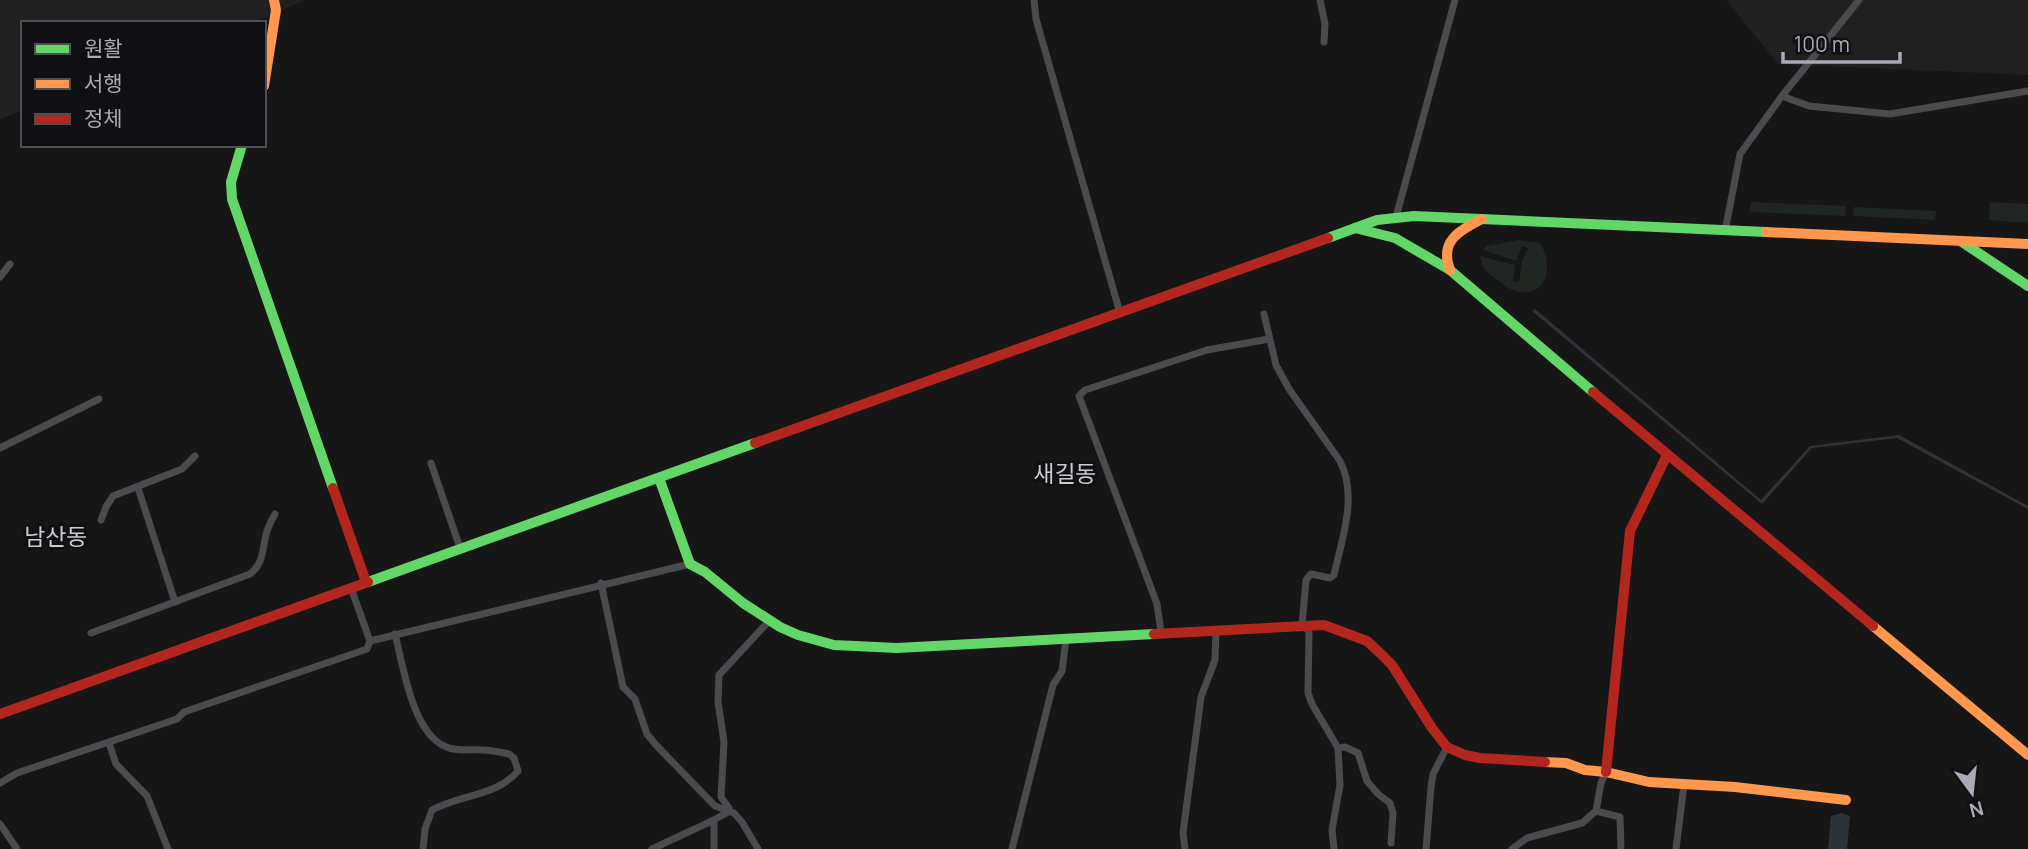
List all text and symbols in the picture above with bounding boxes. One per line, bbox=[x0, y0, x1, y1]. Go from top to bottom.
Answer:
legend bbox=[21, 21, 266, 147]
scale bar bbox=[1783, 21, 1900, 65]
text: 100 m bbox=[1794, 30, 1850, 58]
text: 원활 bbox=[84, 34, 123, 62]
text: 서행 bbox=[84, 69, 123, 97]
text: 정체 bbox=[84, 104, 123, 132]
district label: 새길동 bbox=[1033, 457, 1097, 489]
district label: 남산동 bbox=[24, 520, 88, 552]
north arrow bbox=[1937, 758, 2007, 828]
text: N bbox=[1966, 795, 1986, 824]

